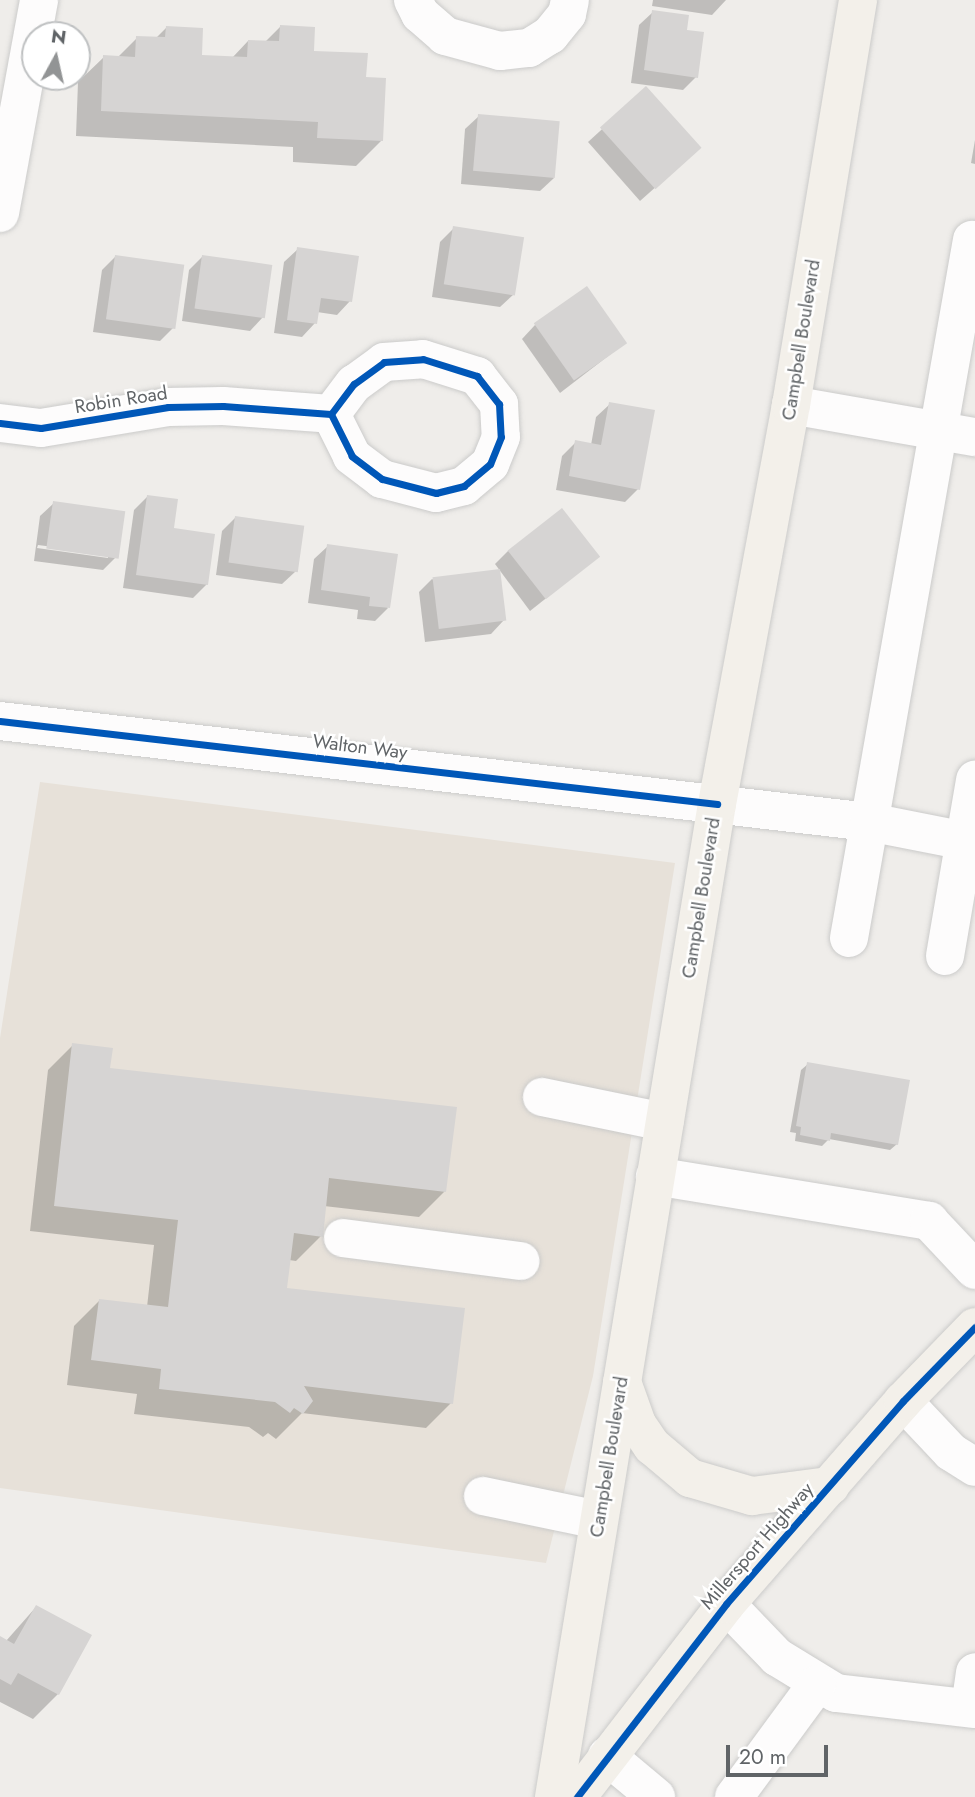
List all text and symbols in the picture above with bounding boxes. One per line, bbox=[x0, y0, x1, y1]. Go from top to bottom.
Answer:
north arrow bbox=[21, 21, 91, 91]
text: N bbox=[49, 22, 68, 51]
street label: Campbell Boulevard bbox=[777, 258, 825, 422]
street label: Robin Road bbox=[73, 381, 169, 419]
street label: Walton Way bbox=[311, 730, 409, 764]
street label: Campbell Boulevard bbox=[677, 816, 725, 980]
street label: Campbell Boulevard bbox=[585, 1375, 633, 1539]
street label: Millersport Highway bbox=[696, 1478, 818, 1614]
scale bar bbox=[730, 1730, 832, 1774]
text: 20 m bbox=[739, 1742, 786, 1772]

